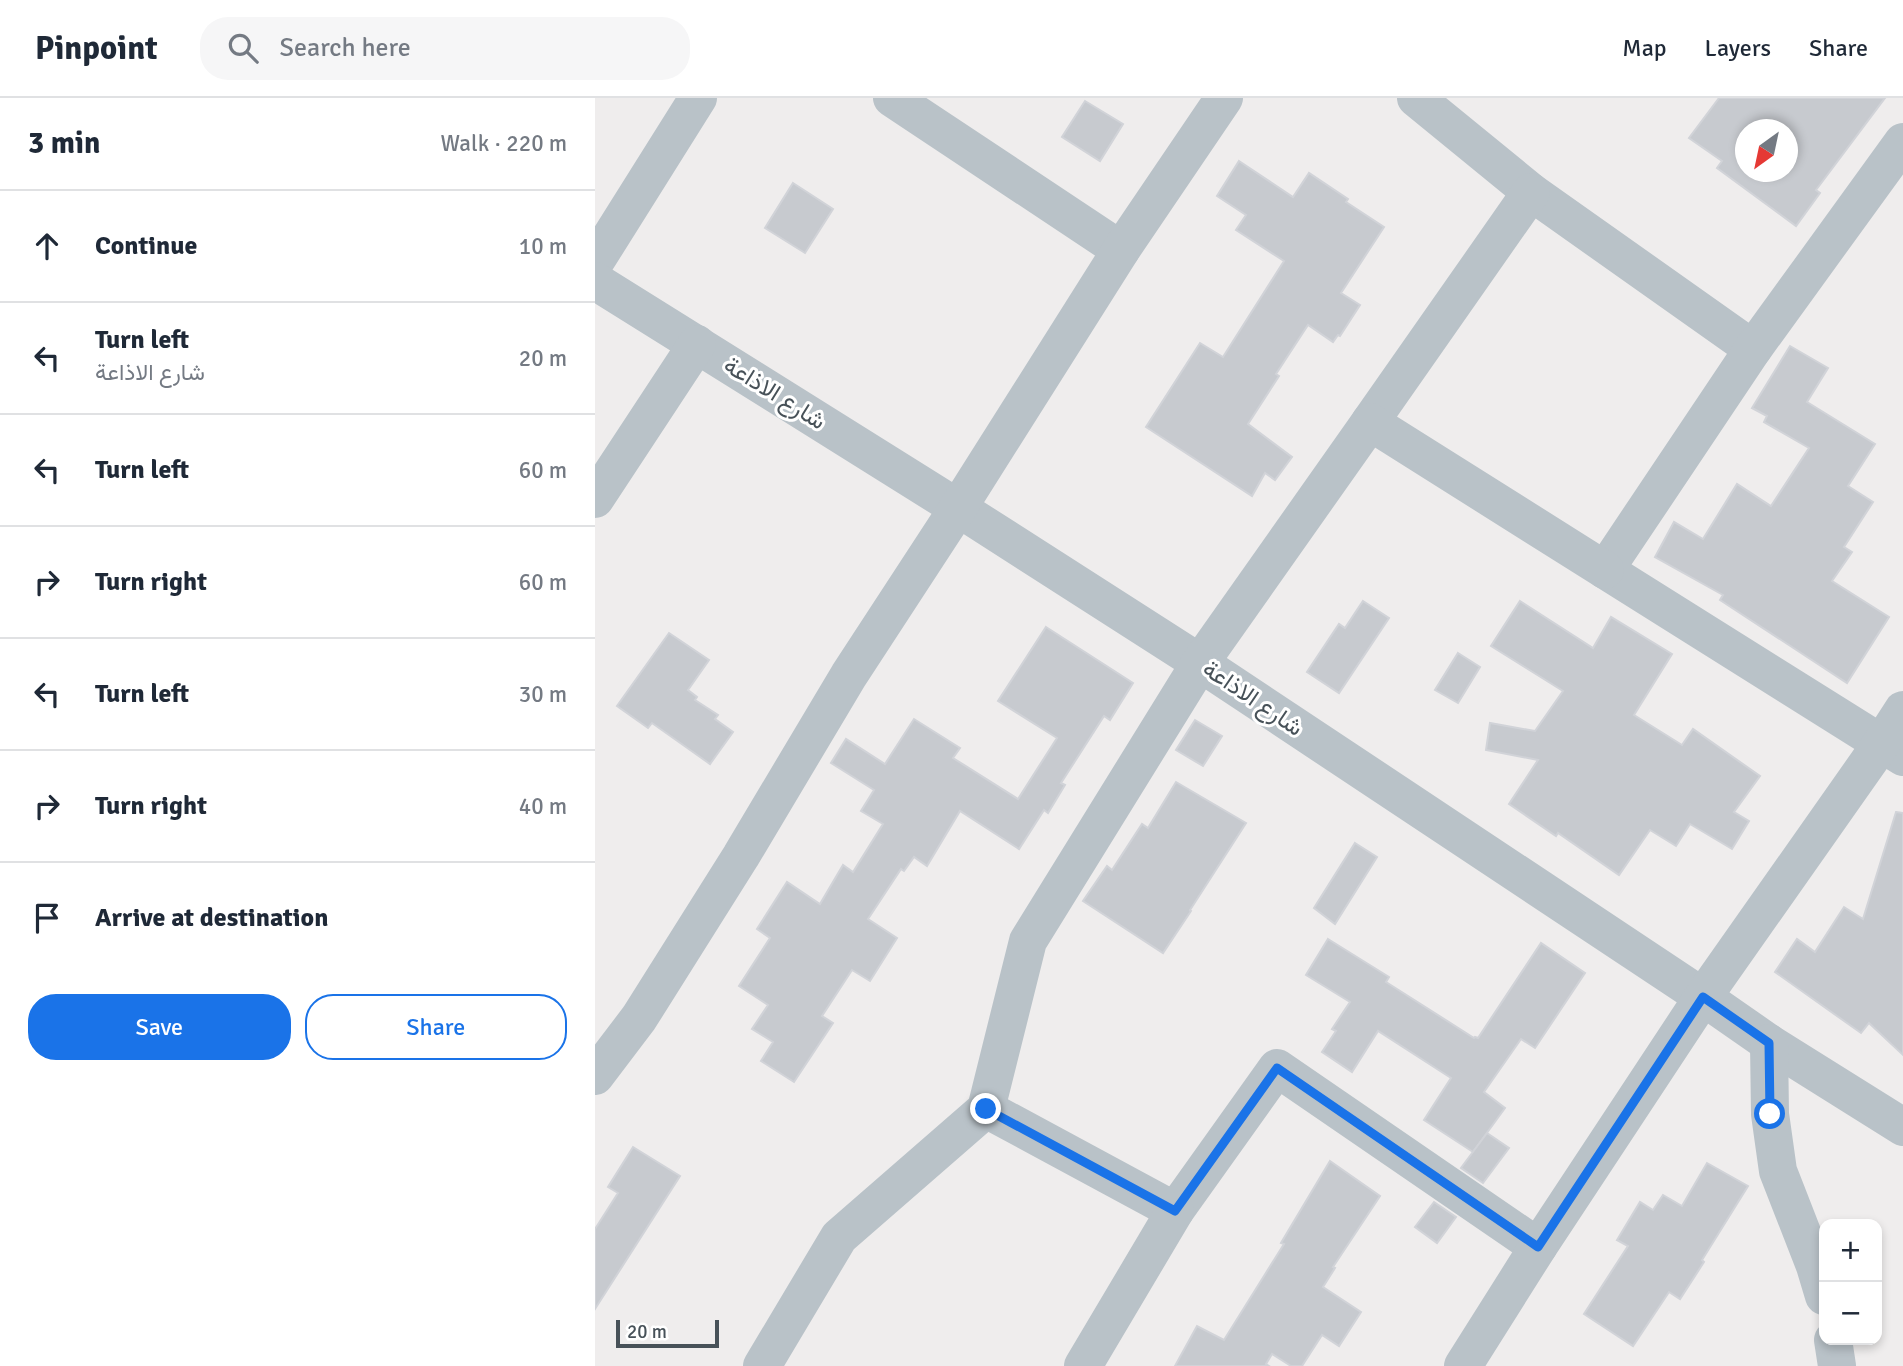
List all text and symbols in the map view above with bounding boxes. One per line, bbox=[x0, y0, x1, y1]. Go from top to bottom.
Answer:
search box bbox=[200, 17, 690, 80]
text: Pinpoint bbox=[35, 28, 158, 69]
icon: search bbox=[224, 29, 262, 67]
text: Search here bbox=[280, 32, 411, 64]
text: Map bbox=[1622, 33, 1667, 63]
text: Layers bbox=[1705, 33, 1771, 63]
text: Share bbox=[1809, 33, 1868, 63]
north arrow bbox=[1735, 119, 1798, 182]
text: 3 min bbox=[28, 125, 100, 162]
text: Walk · 220 m bbox=[441, 129, 567, 158]
icon: ahead bbox=[28, 227, 66, 265]
text: Continue bbox=[95, 230, 197, 262]
text: 10 m bbox=[519, 232, 567, 261]
text: Turn left bbox=[95, 324, 189, 356]
icon: left bbox=[28, 339, 66, 377]
text: 20 m bbox=[519, 344, 567, 373]
street label: شارع الاذاعة bbox=[718, 350, 832, 437]
text: شارع الاذاعة bbox=[95, 358, 205, 387]
icon: left bbox=[28, 451, 66, 489]
text: Turn left bbox=[95, 454, 189, 486]
text: 60 m bbox=[519, 456, 567, 485]
icon: right bbox=[28, 563, 66, 601]
text: Turn right bbox=[95, 566, 207, 598]
text: 60 m bbox=[519, 568, 567, 597]
street label: شارع الاذاعة bbox=[1196, 653, 1309, 743]
icon: left bbox=[28, 675, 66, 713]
text: Turn left bbox=[95, 678, 189, 710]
text: 30 m bbox=[519, 680, 567, 709]
icon: right bbox=[28, 787, 66, 825]
text: Turn right bbox=[95, 790, 207, 822]
text: 40 m bbox=[519, 792, 567, 821]
icon: arrive bbox=[28, 899, 66, 937]
text: Arrive at destination bbox=[95, 902, 328, 934]
button: Save bbox=[28, 994, 291, 1060]
button: Share bbox=[305, 994, 567, 1060]
route end bbox=[970, 1093, 1001, 1124]
route start bbox=[1754, 1098, 1785, 1129]
map controls bbox=[1819, 1219, 1882, 1345]
button: + bbox=[1819, 1219, 1882, 1282]
button: − bbox=[1819, 1282, 1882, 1345]
scale bar bbox=[616, 1317, 719, 1349]
text: 20 m bbox=[627, 1320, 667, 1344]

